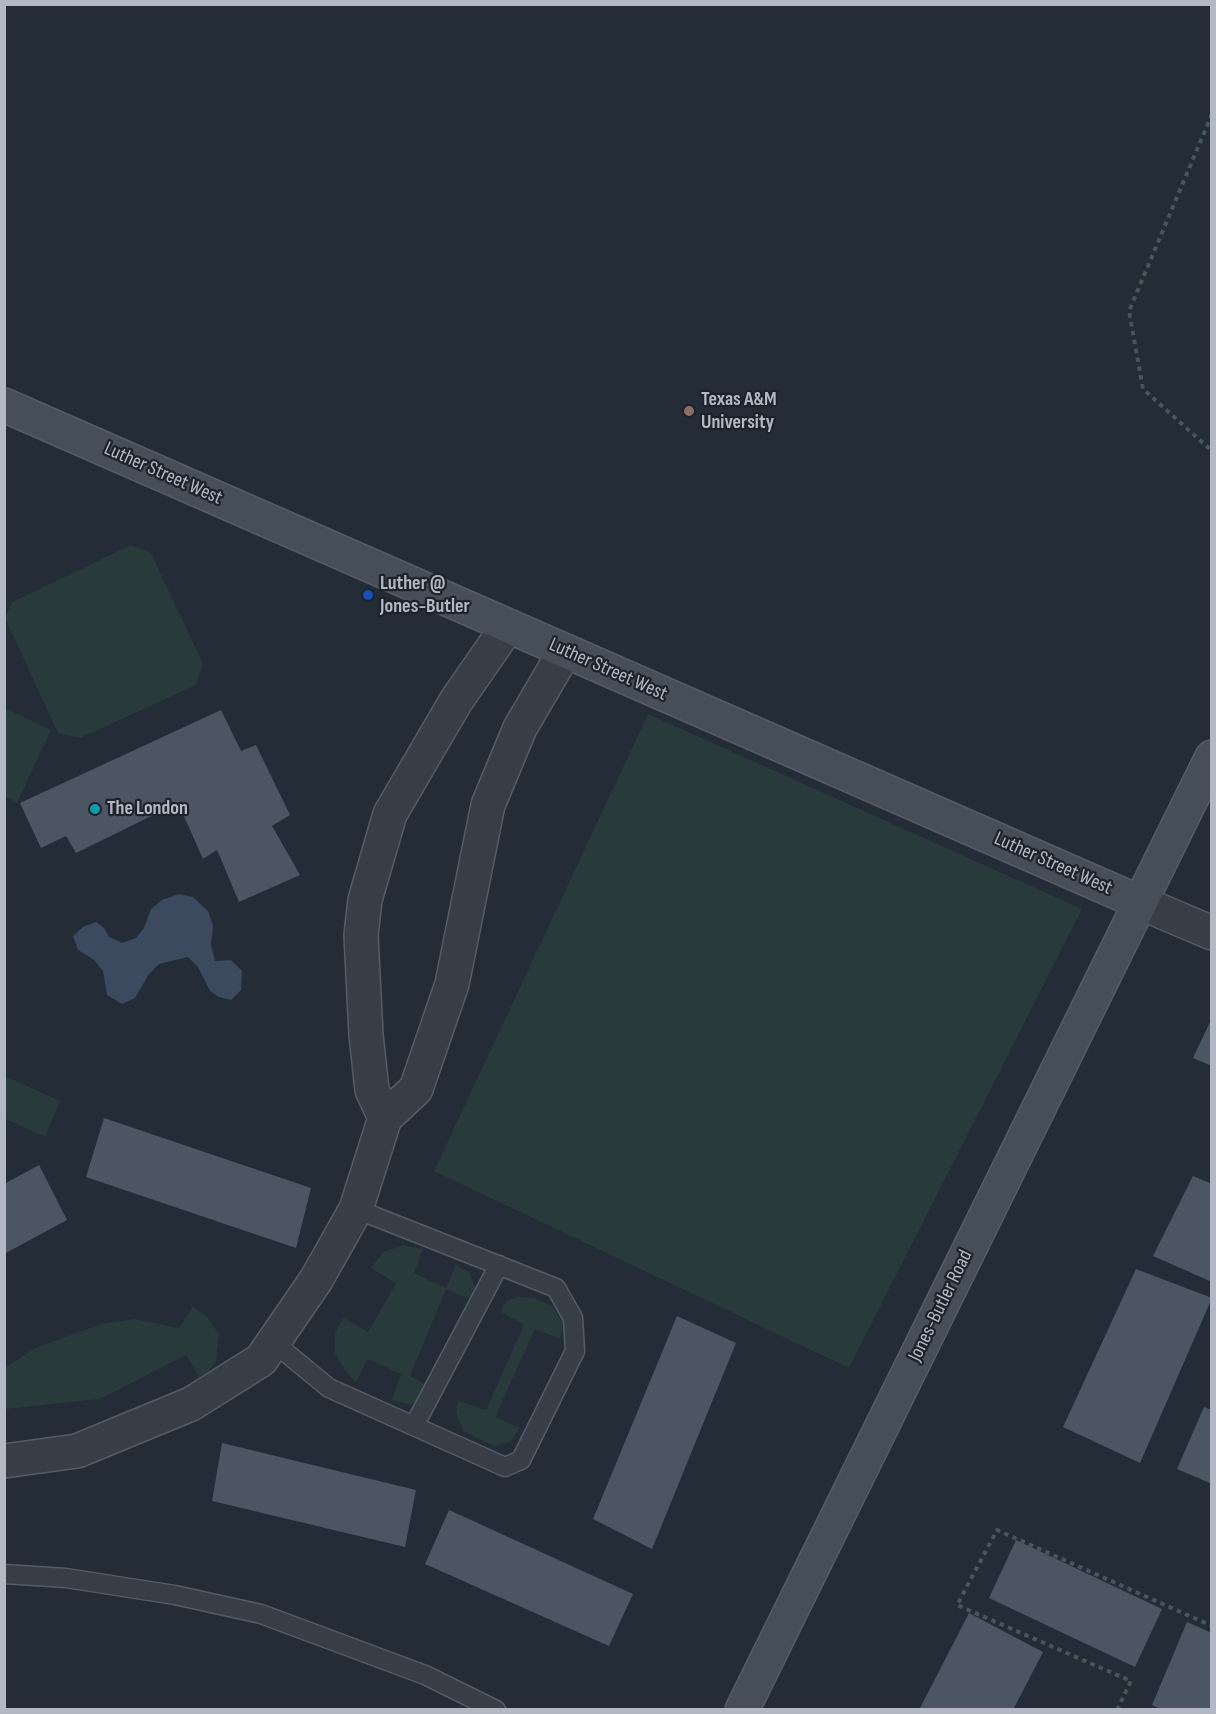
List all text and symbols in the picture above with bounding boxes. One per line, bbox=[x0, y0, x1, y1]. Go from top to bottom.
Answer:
place label: Texas A&M University bbox=[701, 388, 777, 435]
marker: Texas A&M University bbox=[682, 404, 696, 418]
street label: Luther Street West bbox=[100, 437, 226, 511]
place label: Luther @ Jones-Butler bbox=[380, 572, 470, 619]
marker: Luther @ Jones-Butler bbox=[361, 588, 375, 602]
street label: Luther Street West bbox=[545, 633, 671, 707]
place label: The London bbox=[107, 797, 188, 821]
marker: The London bbox=[88, 802, 102, 816]
street label: Luther Street West bbox=[990, 827, 1116, 901]
street label: Jones-Butler Road bbox=[904, 1246, 978, 1366]

